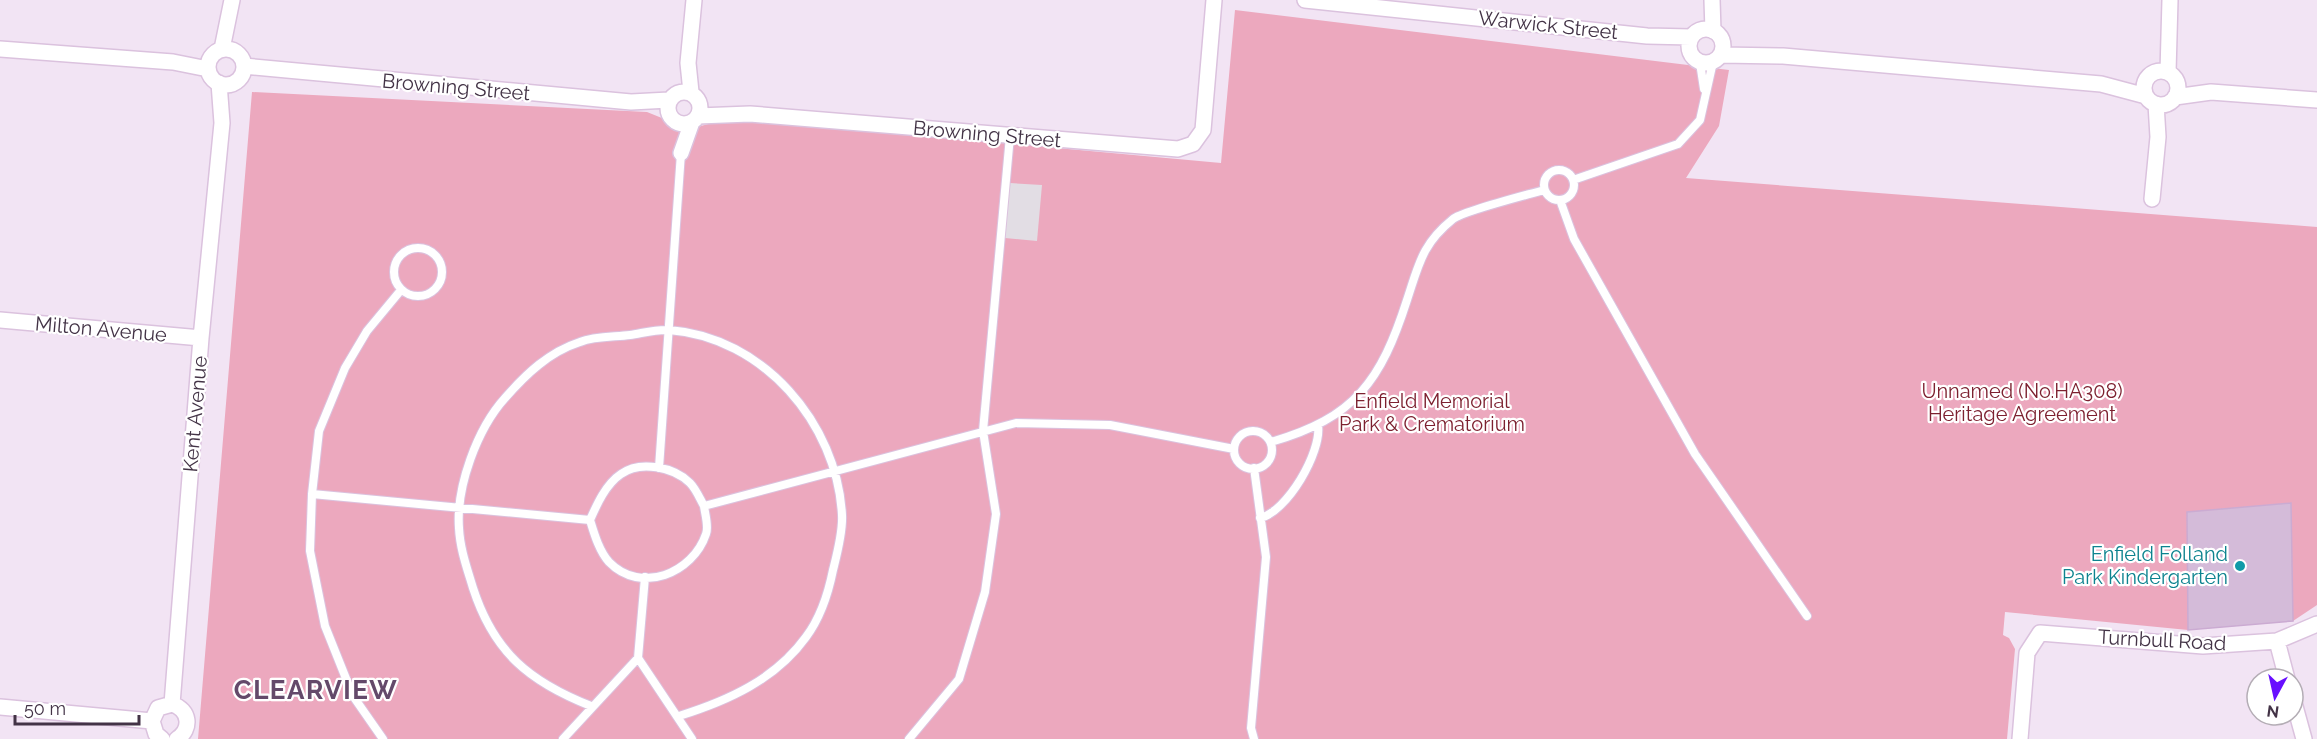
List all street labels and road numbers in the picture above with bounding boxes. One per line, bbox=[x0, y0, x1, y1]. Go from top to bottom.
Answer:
street label: Warwick Street bbox=[1477, 6, 1619, 44]
street label: Browning Street bbox=[381, 69, 531, 105]
street label: Browning Street bbox=[912, 116, 1062, 152]
street label: Milton Avenue bbox=[34, 311, 168, 347]
street label: Kent Avenue bbox=[178, 354, 212, 473]
street label: Turnbull Road bbox=[2097, 625, 2227, 655]

